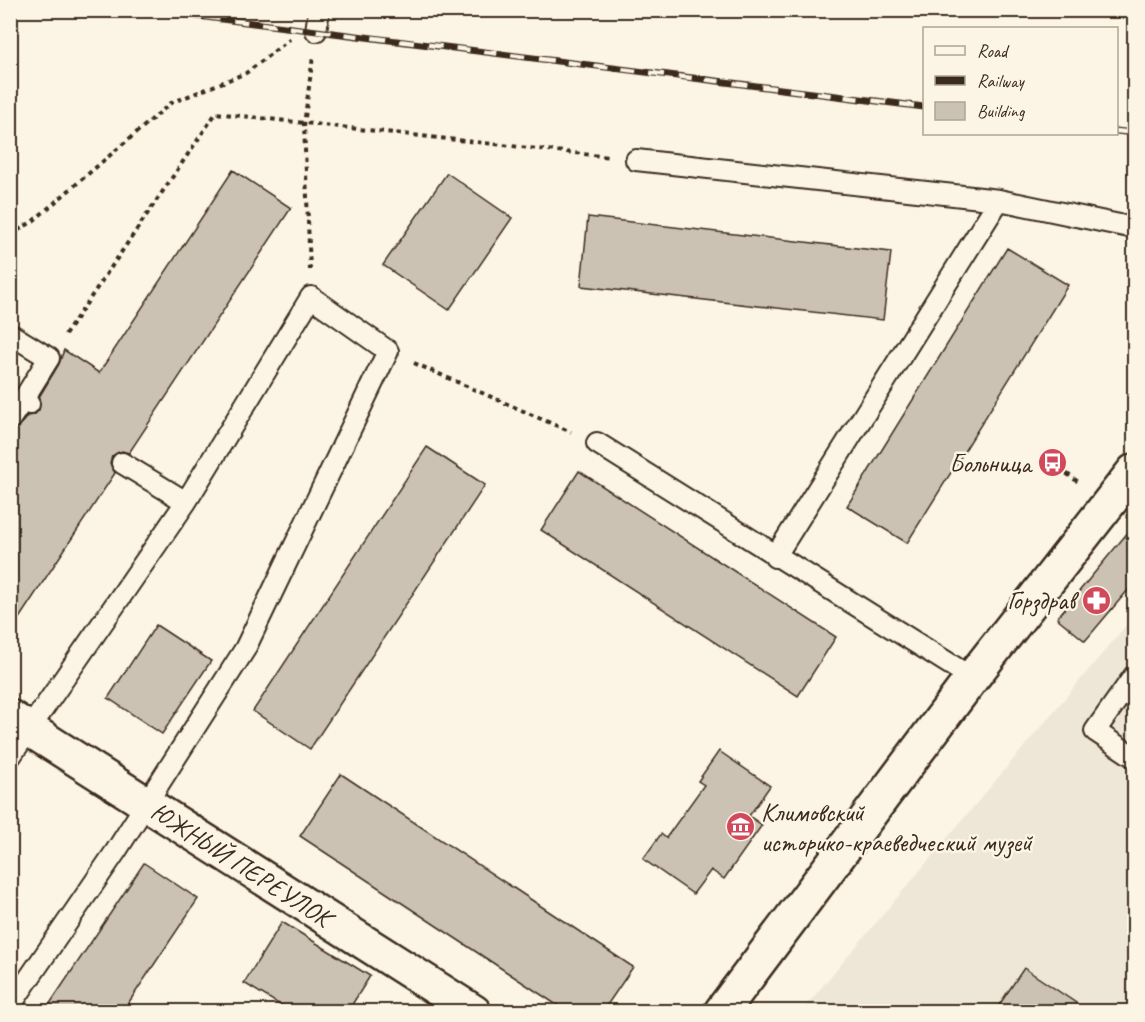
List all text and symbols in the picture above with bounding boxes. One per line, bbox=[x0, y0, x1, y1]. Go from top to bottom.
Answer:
legend bbox=[923, 27, 1118, 135]
text: Road bbox=[977, 40, 1010, 62]
text: Railway bbox=[977, 70, 1025, 92]
text: Building bbox=[977, 100, 1026, 122]
place label: Больница bbox=[949, 447, 1033, 480]
bus stop icon: Больница bbox=[1036, 447, 1068, 479]
place label: Горздрав bbox=[1007, 584, 1080, 617]
pharmacy icon: Горздрав bbox=[1080, 584, 1112, 616]
street label: ЮЖНЫЙ ПЕРЕУЛОК bbox=[145, 795, 342, 937]
place label: Климовский историко-краеведческий музей bbox=[761, 796, 1034, 859]
museum icon: Климовский историко-краеведческий музей bbox=[724, 811, 756, 843]

